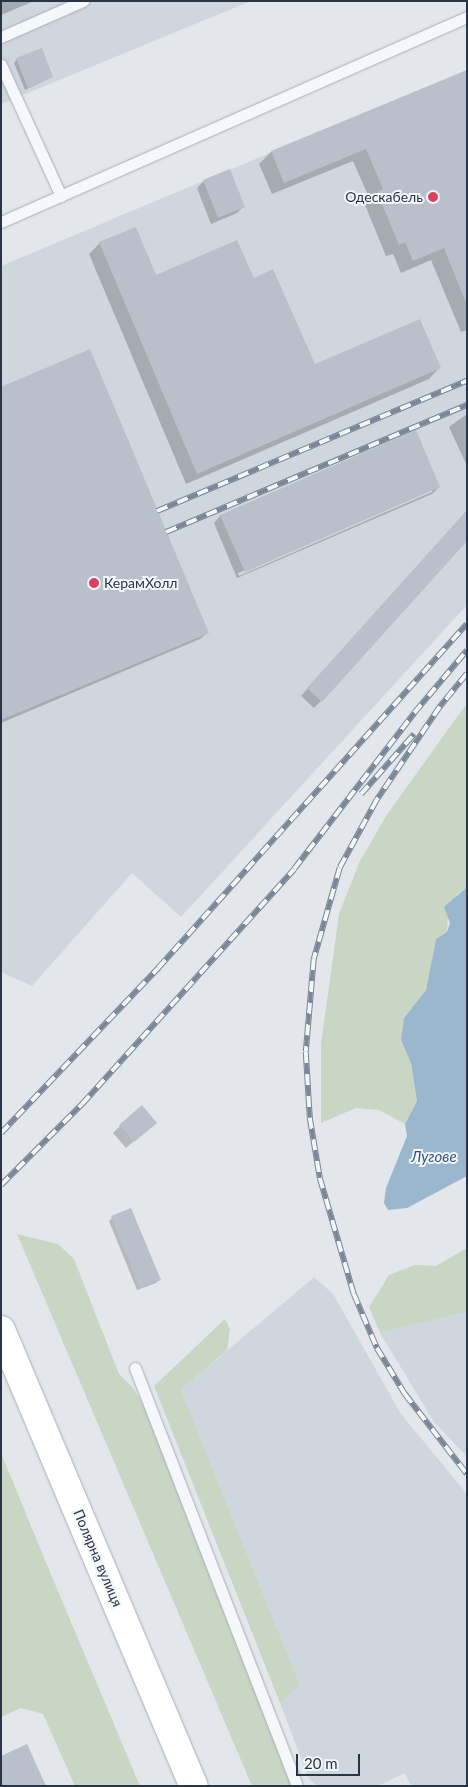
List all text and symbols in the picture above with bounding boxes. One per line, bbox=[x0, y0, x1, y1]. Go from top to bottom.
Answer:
place label: Одескабель bbox=[345, 189, 423, 205]
marker: Одескабель bbox=[427, 191, 439, 203]
place label: КерамХолл bbox=[104, 575, 178, 591]
marker: КерамХолл bbox=[88, 577, 100, 589]
water label: Лугове bbox=[411, 1148, 457, 1166]
street label: Полярна вулиця bbox=[70, 1507, 126, 1609]
scale bar bbox=[298, 1744, 362, 1776]
text: 20 m bbox=[304, 1754, 338, 1772]

